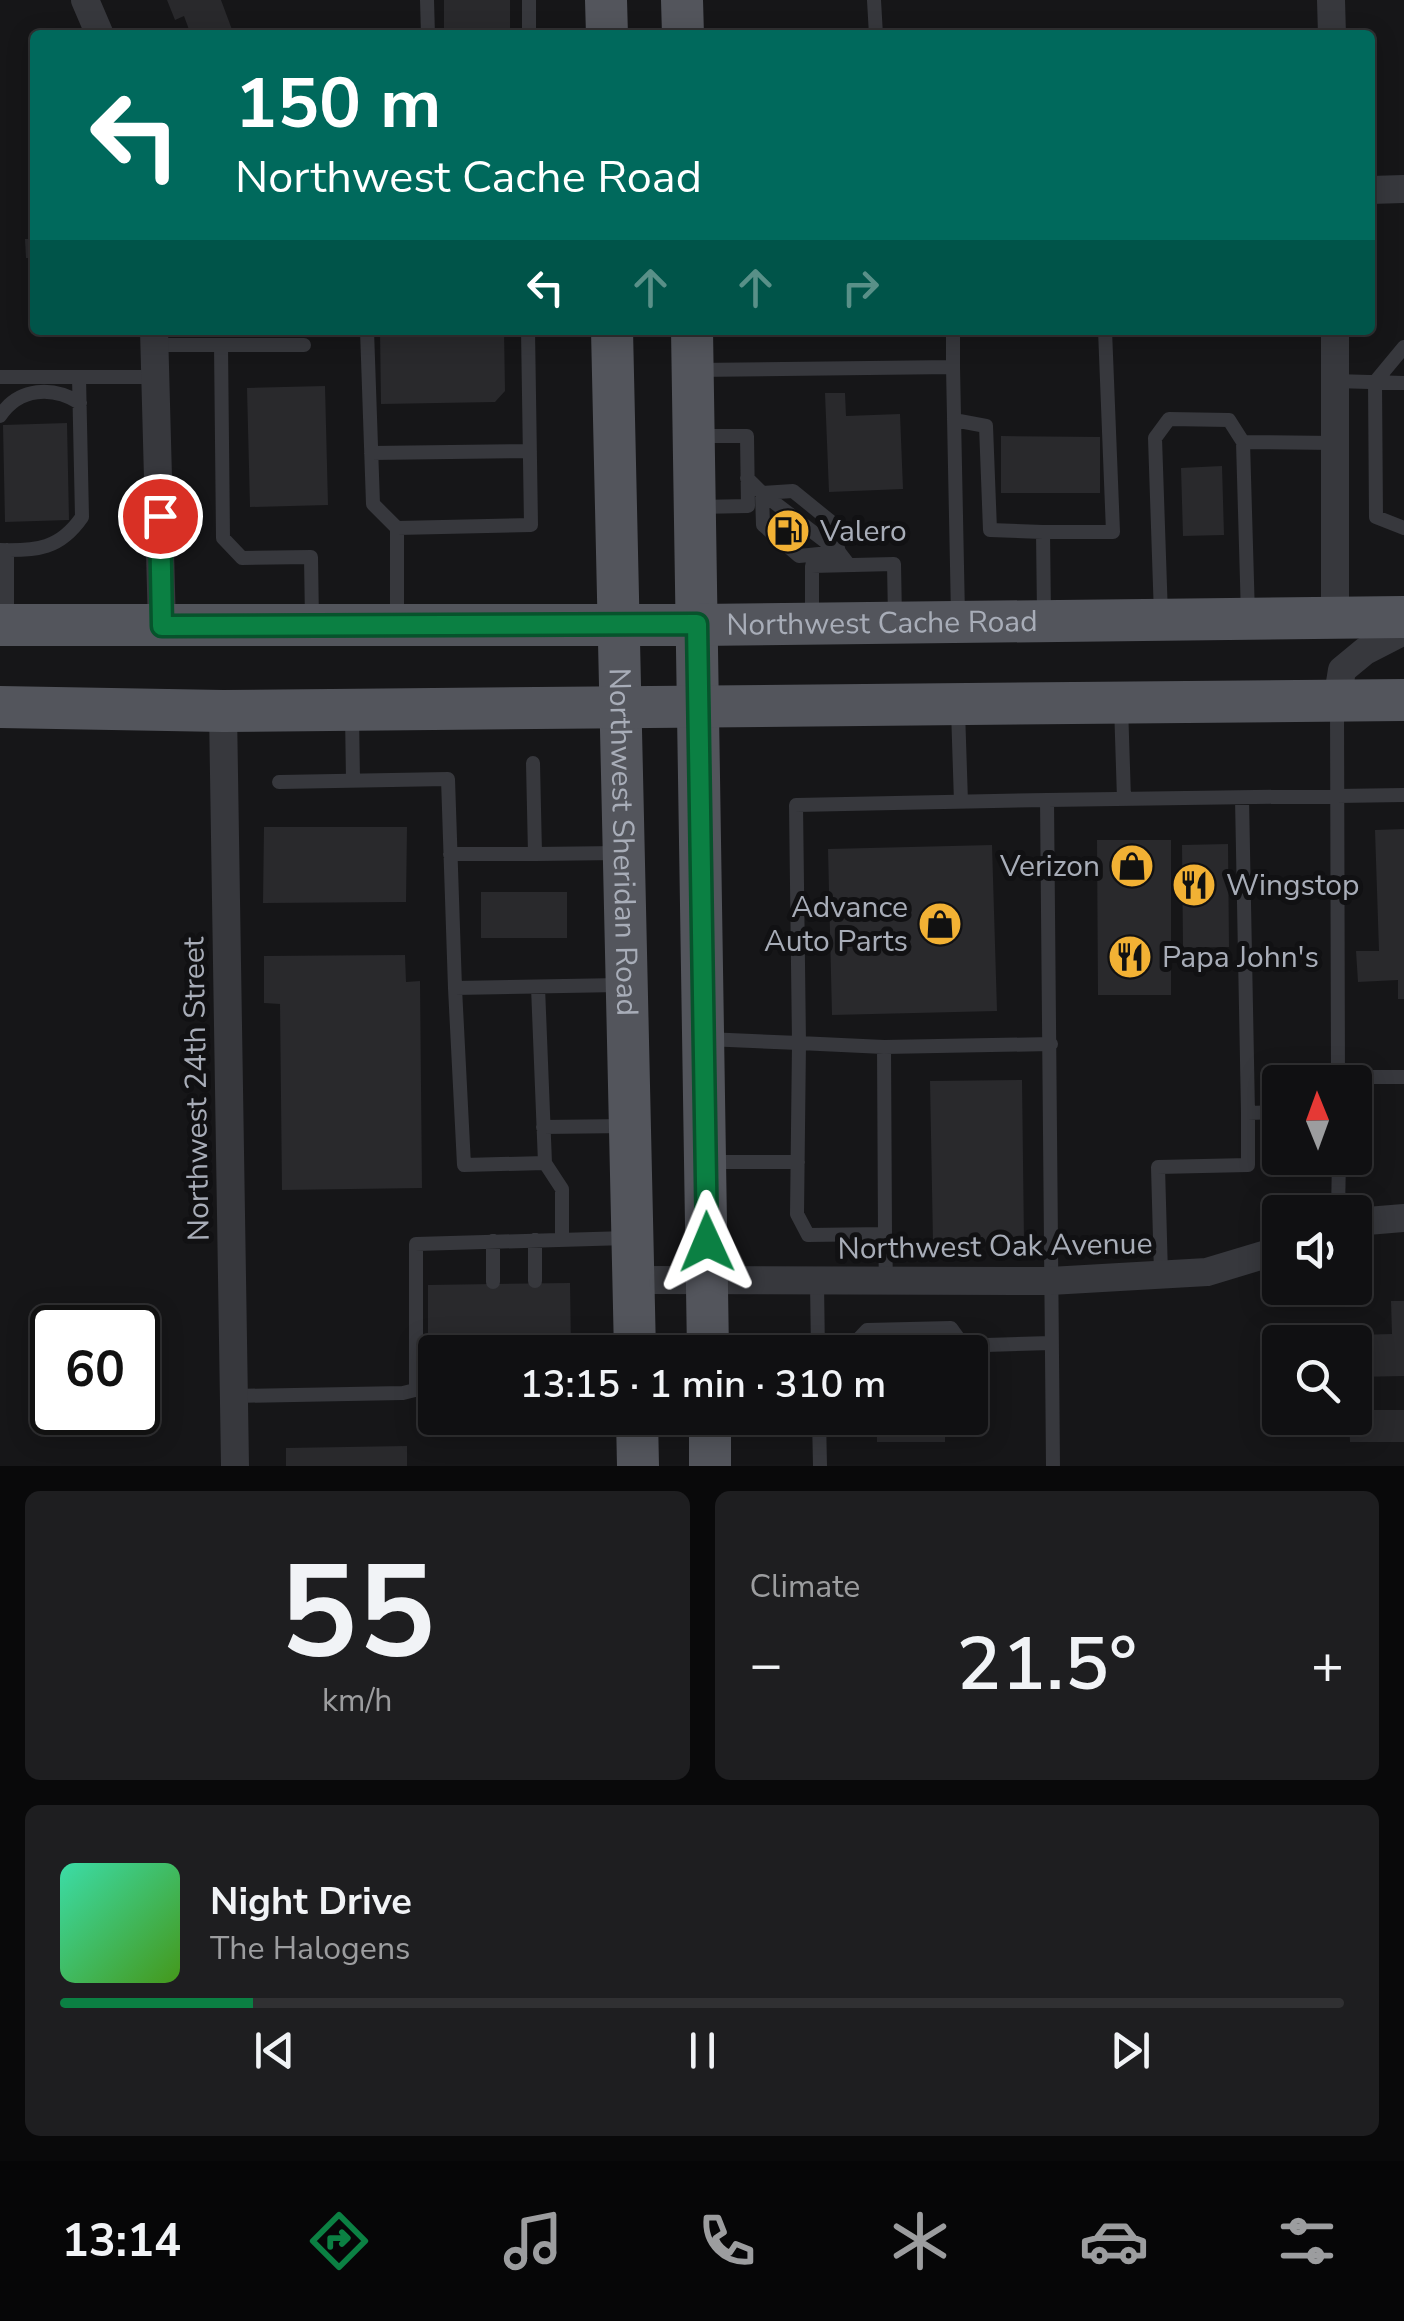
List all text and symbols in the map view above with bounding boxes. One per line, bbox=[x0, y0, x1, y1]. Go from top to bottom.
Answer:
text: 150 m bbox=[235, 56, 441, 152]
icon: left bbox=[70, 70, 200, 200]
text: Northwest Cache Road bbox=[235, 147, 702, 208]
icon: left bbox=[518, 260, 573, 315]
icon: ahead bbox=[623, 260, 678, 315]
icon: ahead bbox=[728, 260, 783, 315]
icon: right bbox=[833, 260, 888, 315]
pin bbox=[118, 474, 203, 559]
icon: arrive bbox=[133, 489, 188, 544]
fuel station icon: Valero bbox=[765, 508, 811, 554]
place label: Valero bbox=[819, 511, 907, 552]
street label: Northwest Cache Road bbox=[726, 601, 1038, 646]
street label: Northwest Sheridan Road bbox=[599, 667, 647, 1017]
shop icon: Verizon bbox=[1109, 843, 1155, 889]
place label: Verizon bbox=[999, 846, 1100, 887]
restaurant icon: Wingstop bbox=[1171, 862, 1217, 908]
place label: Wingstop bbox=[1226, 865, 1359, 906]
place label: Advance Auto Parts bbox=[764, 887, 908, 962]
shop icon: Advance Auto Parts bbox=[917, 901, 963, 947]
restaurant icon: Papa John's bbox=[1107, 934, 1153, 980]
street label: Northwest 24th Street bbox=[173, 936, 220, 1242]
place label: Papa John's bbox=[1162, 937, 1319, 978]
north arrow bbox=[1262, 1065, 1372, 1175]
map controls bbox=[1262, 1065, 1372, 1435]
position arrow bbox=[655, 1190, 759, 1294]
button: sound bbox=[1262, 1195, 1372, 1305]
street label: Northwest Oak Avenue bbox=[837, 1223, 1153, 1270]
speed limit sign: 60 bbox=[30, 1305, 160, 1435]
button: search bbox=[1262, 1325, 1372, 1435]
text: 13:15 · 1 min · 310 m bbox=[520, 1359, 886, 1410]
text: 55 bbox=[279, 1525, 435, 1702]
text: Climate bbox=[750, 1565, 860, 1608]
text: 21.5° bbox=[956, 1613, 1137, 1715]
text: − bbox=[750, 1627, 783, 1702]
text: + bbox=[1311, 1627, 1344, 1702]
text: km/h bbox=[322, 1679, 393, 1722]
text: Night Drive bbox=[210, 1876, 412, 1927]
text: The Halogens bbox=[210, 1927, 410, 1970]
icon: previous bbox=[247, 2023, 302, 2078]
icon: pause bbox=[675, 2023, 730, 2078]
icon: next bbox=[1103, 2023, 1158, 2078]
icon: directions bbox=[304, 2206, 374, 2276]
icon: music bbox=[498, 2206, 568, 2276]
icon: phone bbox=[692, 2206, 762, 2276]
icon: climate bbox=[885, 2206, 955, 2276]
icon: car bbox=[1079, 2206, 1149, 2276]
icon: filters bbox=[1272, 2206, 1342, 2276]
text: 13:14 bbox=[62, 2211, 181, 2272]

